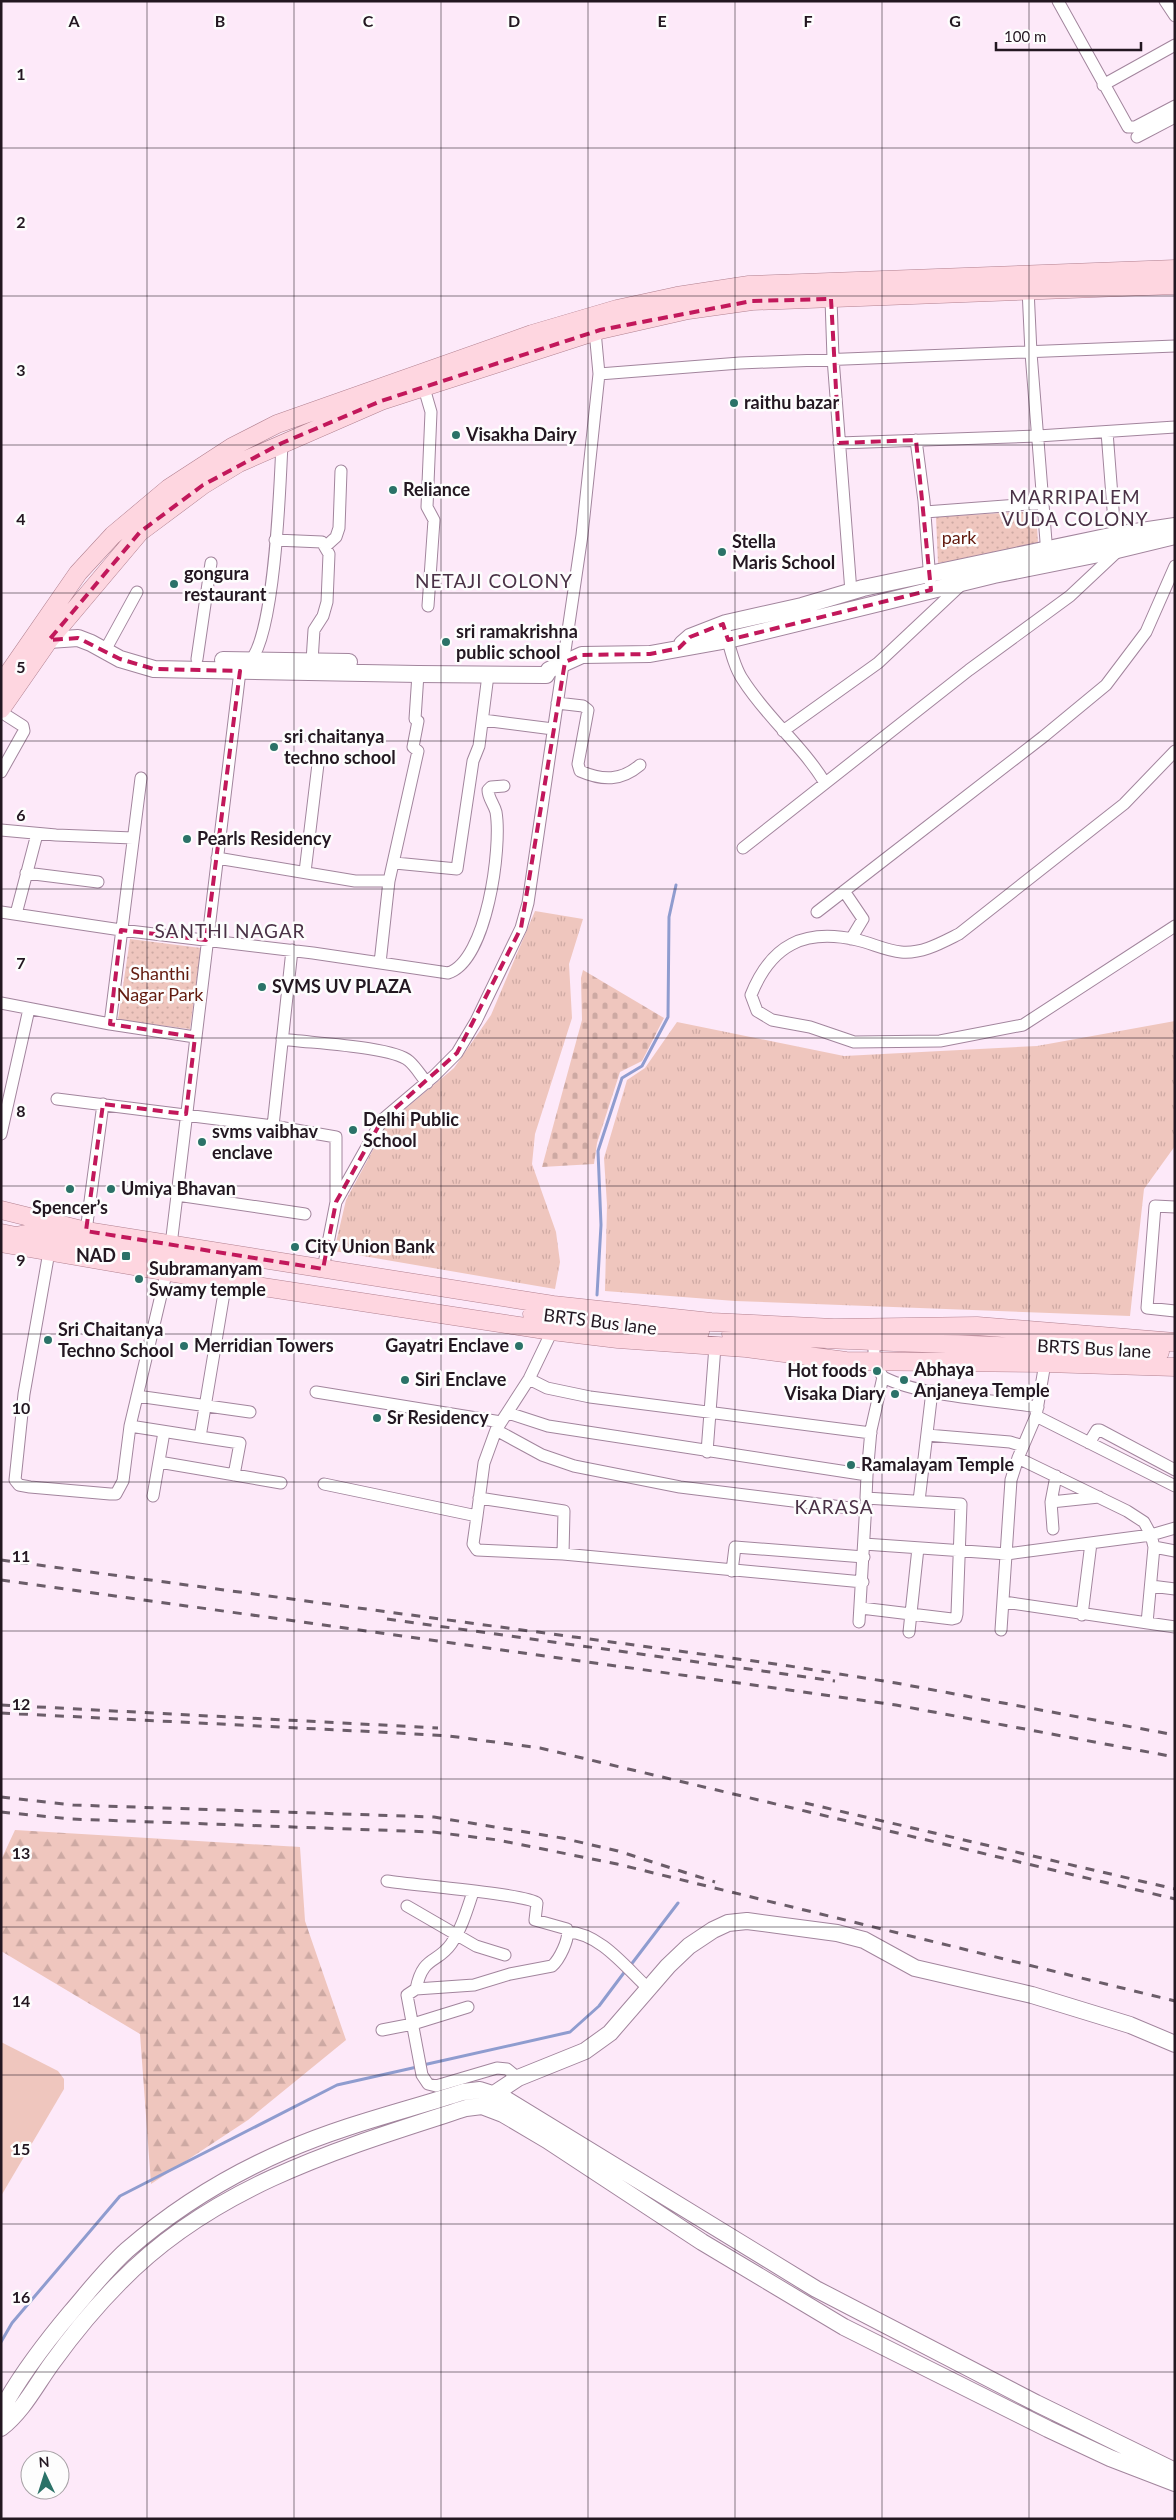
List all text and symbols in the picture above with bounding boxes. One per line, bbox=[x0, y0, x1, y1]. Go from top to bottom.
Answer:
text: A bbox=[67, 11, 80, 30]
text: B bbox=[215, 11, 225, 30]
text: C bbox=[363, 11, 374, 30]
text: D bbox=[508, 11, 520, 30]
text: E bbox=[657, 11, 667, 30]
text: F bbox=[803, 11, 813, 30]
text: G bbox=[949, 11, 961, 30]
scale bar bbox=[996, 20, 1141, 52]
text: 100 m bbox=[1004, 27, 1046, 45]
text: 1 bbox=[16, 64, 26, 83]
text: 2 bbox=[16, 212, 26, 231]
text: 3 bbox=[16, 360, 26, 379]
place label: raithu bazar bbox=[744, 391, 839, 413]
marker: raithu bazar bbox=[728, 397, 740, 409]
place label: Visakha Dairy bbox=[465, 423, 577, 445]
marker: Visakha Dairy bbox=[450, 429, 462, 441]
place label: Reliance bbox=[403, 478, 470, 500]
marker: Reliance bbox=[387, 484, 399, 496]
district label: MARRIPALEM VUDA COLONY bbox=[1001, 485, 1149, 530]
text: 4 bbox=[16, 509, 26, 528]
park label: park bbox=[942, 526, 977, 548]
place label: Stella Maris School bbox=[732, 530, 835, 573]
marker: Stella Maris School bbox=[716, 546, 728, 558]
place label: gongura restaurant bbox=[184, 562, 267, 605]
district label: NETAJI COLONY bbox=[415, 569, 573, 592]
marker: gongura restaurant bbox=[168, 578, 180, 590]
place label: sri ramakrishna public school bbox=[456, 620, 578, 663]
marker: sri ramakrishna public school bbox=[440, 636, 452, 648]
text: 5 bbox=[16, 657, 26, 676]
place label: sri chaitanya techno school bbox=[284, 725, 396, 768]
marker: sri chaitanya techno school bbox=[268, 741, 280, 753]
text: 6 bbox=[16, 805, 26, 824]
place label: Pearls Residency bbox=[197, 827, 332, 849]
marker: Pearls Residency bbox=[181, 833, 193, 845]
district label: SANTHI NAGAR bbox=[155, 919, 305, 942]
text: 7 bbox=[16, 953, 26, 972]
park label: Shanthi Nagar Park bbox=[117, 962, 204, 1005]
place label: SVMS UV PLAZA bbox=[272, 975, 412, 997]
marker: SVMS UV PLAZA bbox=[256, 981, 268, 993]
text: 8 bbox=[16, 1101, 26, 1120]
place label: Delhi Public School bbox=[363, 1108, 459, 1151]
place label: svms vaibhav enclave bbox=[212, 1120, 318, 1163]
marker: Delhi Public School bbox=[347, 1124, 359, 1136]
marker: svms vaibhav enclave bbox=[196, 1136, 208, 1148]
place label: Umiya Bhavan bbox=[121, 1177, 236, 1199]
marker: Spencer’s bbox=[64, 1183, 76, 1195]
marker: Umiya Bhavan bbox=[105, 1183, 117, 1195]
place label: Spencer’s bbox=[32, 1196, 108, 1218]
place label: City Union Bank bbox=[305, 1235, 435, 1257]
marker: City Union Bank bbox=[289, 1241, 301, 1253]
place label: NAD bbox=[76, 1244, 116, 1266]
text: 9 bbox=[16, 1250, 26, 1269]
marker: NAD bbox=[120, 1250, 132, 1262]
place label: Subramanyam Swamy temple bbox=[149, 1257, 266, 1300]
marker: Subramanyam Swamy temple bbox=[133, 1273, 145, 1285]
street label: BRTS Bus lane bbox=[542, 1303, 658, 1339]
place label: Sri Chaitanya Techno School bbox=[58, 1318, 174, 1361]
marker: Sri Chaitanya Techno School bbox=[42, 1334, 54, 1346]
place label: Merridian Towers bbox=[194, 1334, 334, 1356]
place label: Gayatri Enclave bbox=[385, 1334, 509, 1356]
street label: BRTS Bus lane bbox=[1037, 1334, 1152, 1362]
marker: Merridian Towers bbox=[178, 1340, 190, 1352]
marker: Gayatri Enclave bbox=[513, 1340, 525, 1352]
place label: Abhaya Anjaneya Temple bbox=[913, 1358, 1050, 1401]
place label: Hot foods bbox=[787, 1359, 867, 1381]
marker: Hot foods bbox=[871, 1365, 883, 1377]
place label: Siri Enclave bbox=[415, 1368, 507, 1390]
marker: Siri Enclave bbox=[399, 1374, 411, 1386]
marker: Abhaya Anjaneya Temple bbox=[898, 1374, 910, 1386]
place label: Visaka Diary bbox=[783, 1382, 886, 1404]
marker: Visaka Diary bbox=[889, 1388, 901, 1400]
text: 10 bbox=[12, 1398, 30, 1417]
place label: Sr Residency bbox=[387, 1406, 489, 1428]
marker: Sr Residency bbox=[371, 1412, 383, 1424]
place label: Ramalayam Temple bbox=[861, 1453, 1014, 1475]
marker: Ramalayam Temple bbox=[845, 1459, 857, 1471]
district label: KARASA bbox=[794, 1495, 874, 1518]
text: 11 bbox=[12, 1546, 30, 1565]
text: 12 bbox=[12, 1694, 30, 1713]
text: 13 bbox=[12, 1843, 30, 1862]
text: 14 bbox=[12, 1991, 30, 2010]
text: 15 bbox=[12, 2139, 30, 2158]
text: 16 bbox=[12, 2287, 30, 2306]
north arrow bbox=[20, 2450, 70, 2500]
text: N bbox=[38, 2453, 50, 2470]

